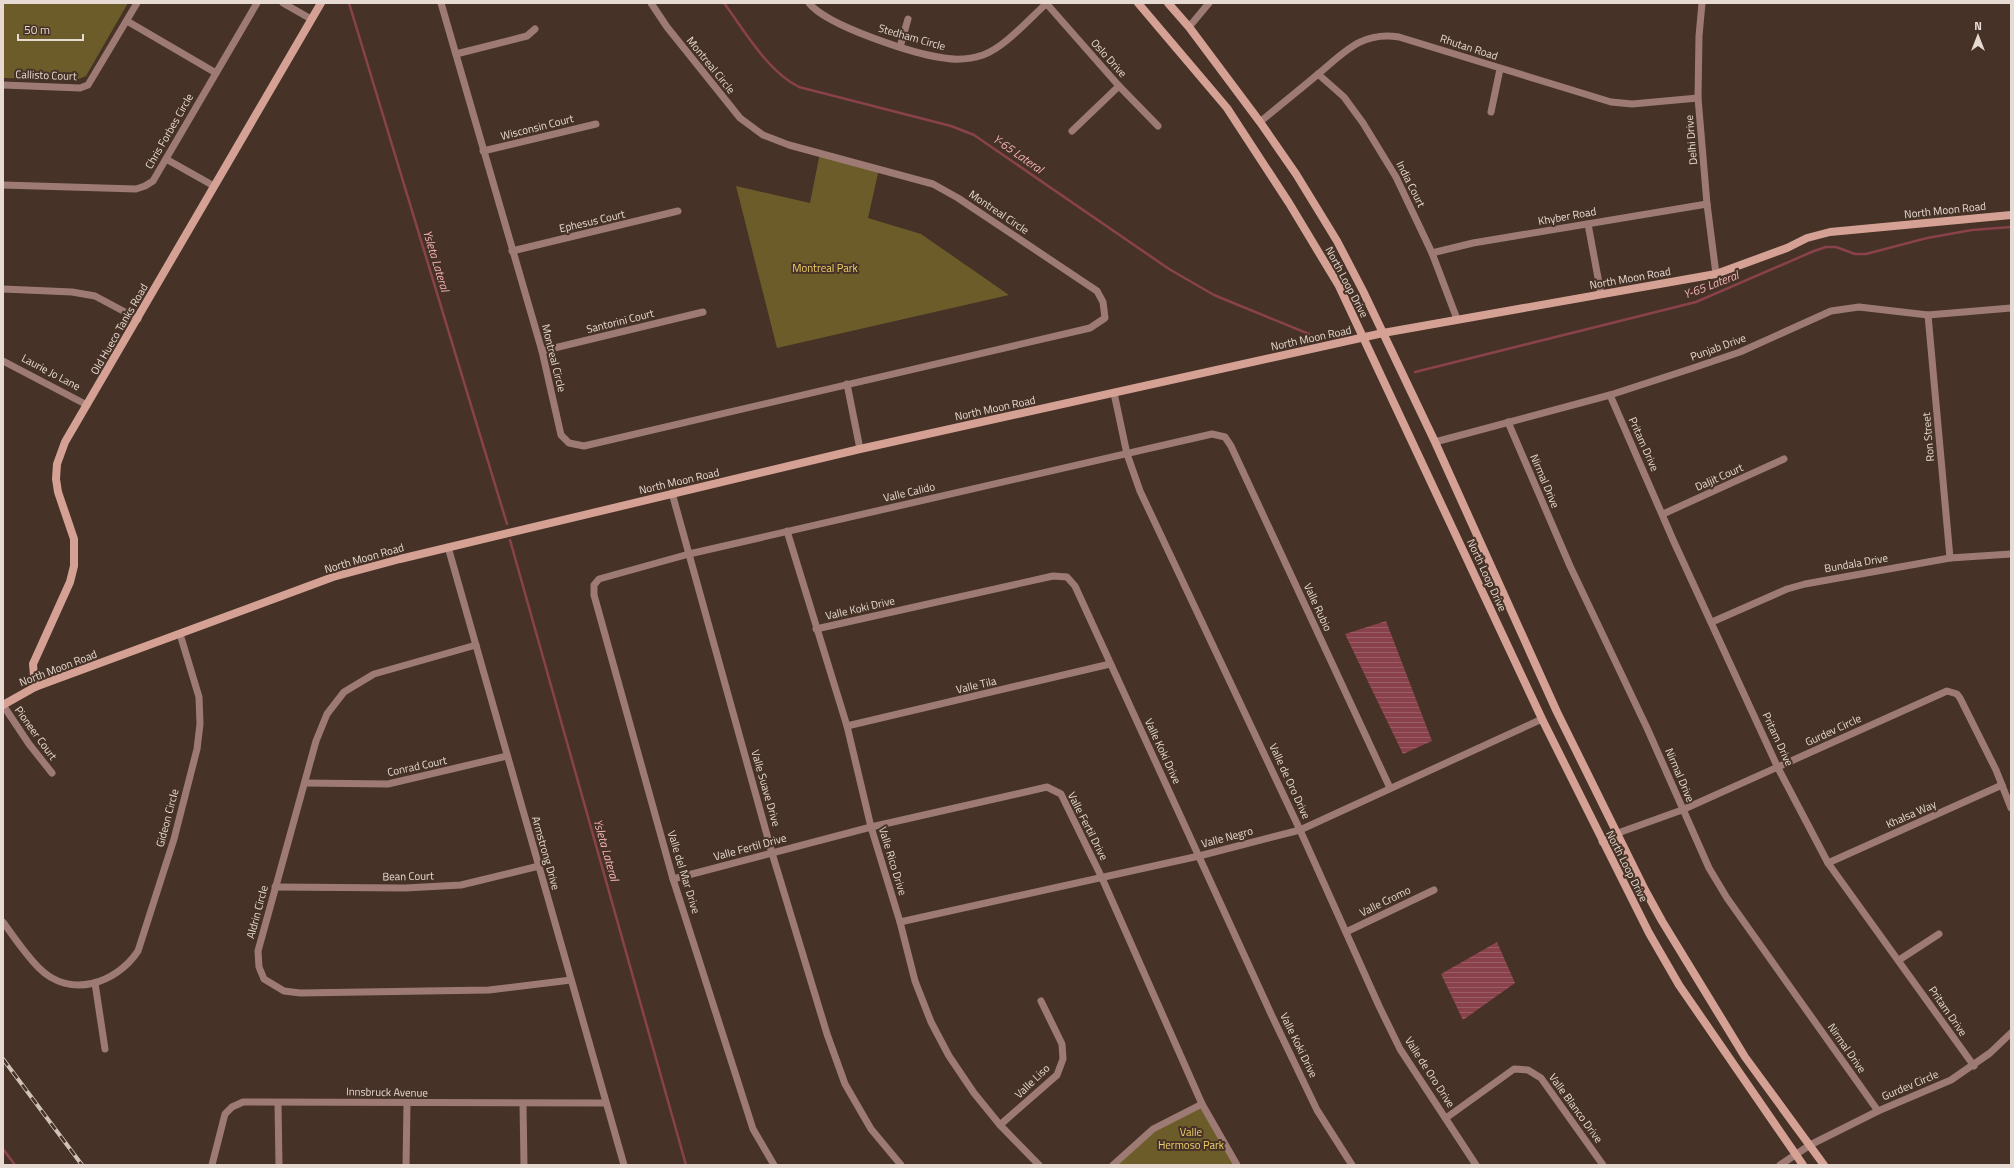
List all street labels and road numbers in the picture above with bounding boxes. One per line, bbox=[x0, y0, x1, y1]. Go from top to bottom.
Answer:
street label: Stedham Circle bbox=[877, 20, 948, 54]
street label: Rhutan Road bbox=[1438, 30, 1500, 64]
street label: Montreal Circle bbox=[683, 33, 739, 97]
street label: Oslo Drive bbox=[1087, 35, 1131, 81]
street label: Callisto Court bbox=[15, 66, 77, 84]
street label: Chris Forbes Circle bbox=[141, 90, 197, 172]
street label: Wisconsin Court bbox=[499, 110, 575, 144]
street label: Delhi Drive bbox=[1681, 114, 1701, 166]
street label: India Court bbox=[1393, 158, 1430, 210]
street label: Montreal Circle bbox=[966, 186, 1033, 238]
street label: North Moon Road bbox=[1903, 198, 1987, 222]
street label: Khyber Road bbox=[1537, 203, 1598, 229]
street label: Ephesus Court bbox=[558, 206, 627, 236]
street label: North Loop Drive bbox=[1322, 244, 1373, 321]
street label: North Moon Road bbox=[1588, 263, 1672, 293]
street label: Old Hueco Tanks Road bbox=[86, 280, 152, 377]
street label: Santorini Court bbox=[585, 305, 656, 337]
street label: Montreal Circle bbox=[538, 322, 570, 394]
street label: North Moon Road bbox=[1269, 322, 1353, 354]
street label: Punjab Drive bbox=[1688, 329, 1749, 365]
street label: Laurie Jo Lane bbox=[19, 350, 84, 394]
street label: North Moon Road bbox=[953, 392, 1037, 424]
street label: Ron Street bbox=[1918, 412, 1938, 462]
street label: Pritam Drive bbox=[1625, 414, 1663, 474]
street label: Nirmal Drive bbox=[1526, 451, 1564, 511]
street label: Daljit Court bbox=[1692, 459, 1746, 495]
street label: North Moon Road bbox=[637, 464, 721, 498]
street label: Valle Calido bbox=[882, 478, 937, 506]
street label: North Loop Drive bbox=[1463, 536, 1511, 614]
street label: North Moon Road bbox=[322, 539, 406, 577]
street label: Bundala Drive bbox=[1823, 549, 1890, 576]
street label: Valle Rubio bbox=[1300, 580, 1336, 634]
street label: Valle Koki Drive bbox=[824, 592, 897, 624]
street label: North Moon Road bbox=[17, 646, 99, 690]
street label: Valle Tila bbox=[954, 672, 998, 697]
street label: Pioneer Court bbox=[11, 703, 61, 763]
street label: Pritam Drive bbox=[1759, 709, 1798, 769]
street label: Gurdev Circle bbox=[1802, 710, 1864, 750]
street label: Valle Koki Drive bbox=[1141, 716, 1185, 787]
street label: Valle de Oro Drive bbox=[1265, 741, 1315, 822]
street label: Nirmal Drive bbox=[1661, 745, 1699, 805]
street label: Valle Suave Drive bbox=[747, 748, 785, 829]
street label: Conrad Court bbox=[386, 752, 448, 780]
street label: Gideon Circle bbox=[152, 787, 183, 849]
street label: Valle Fertil Drive bbox=[1064, 789, 1112, 863]
street label: Khalsa Way bbox=[1883, 796, 1939, 832]
street label: Armstrong Drive bbox=[528, 814, 564, 892]
street label: Valle Negro bbox=[1199, 822, 1255, 852]
street label: Valle Rico Drive bbox=[875, 825, 911, 898]
street label: North Loop Drive bbox=[1602, 827, 1652, 905]
street label: Valle del Mar Drive bbox=[664, 829, 704, 916]
street label: Valle Fertil Drive bbox=[712, 829, 789, 864]
street label: Bean Court bbox=[382, 868, 434, 884]
street label: Valle Cromo bbox=[1357, 882, 1413, 920]
street label: Aldrin Circle bbox=[242, 883, 272, 940]
street label: Pritam Drive bbox=[1925, 983, 1971, 1040]
street label: Valle Koki Drive bbox=[1276, 1010, 1322, 1081]
street label: Nirmal Drive bbox=[1824, 1020, 1870, 1076]
street label: Valle de Oro Drive bbox=[1401, 1033, 1459, 1111]
street label: Valle Liso bbox=[1011, 1060, 1053, 1102]
street label: Gurdev Circle bbox=[1879, 1066, 1941, 1104]
street label: Valle Blanco Drive bbox=[1545, 1070, 1607, 1146]
street label: Innsbruck Avenue bbox=[346, 1083, 429, 1101]

